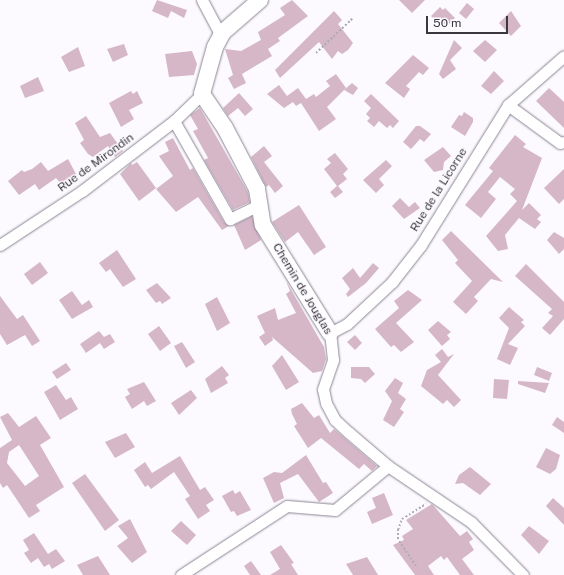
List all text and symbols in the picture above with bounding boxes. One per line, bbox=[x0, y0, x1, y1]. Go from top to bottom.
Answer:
scale bar bbox=[428, 8, 510, 34]
text: 50 m bbox=[433, 16, 461, 30]
street label: Rue de Mirondin bbox=[55, 131, 137, 195]
street label: Rue de la Licorne bbox=[407, 145, 471, 235]
street label: Chemin de Jouglas bbox=[269, 241, 335, 337]

